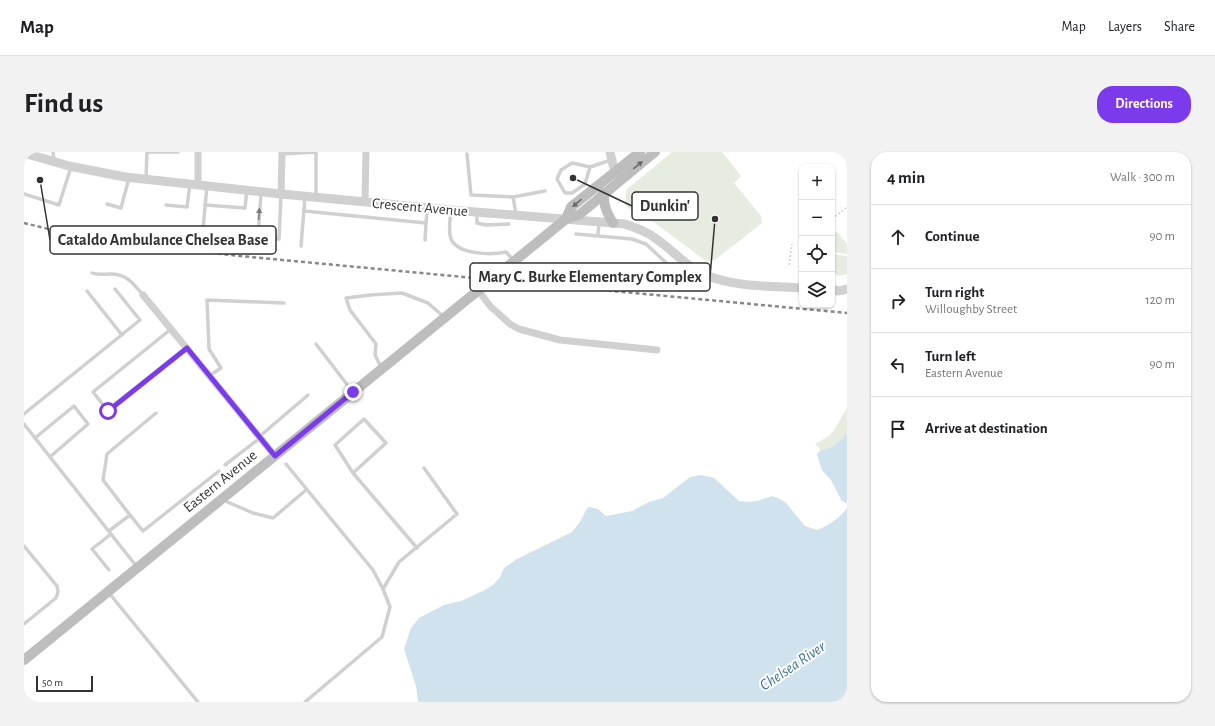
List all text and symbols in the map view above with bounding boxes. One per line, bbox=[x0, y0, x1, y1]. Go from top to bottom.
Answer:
text: Map bbox=[20, 18, 54, 37]
text: Map bbox=[1061, 20, 1086, 34]
text: Layers bbox=[1108, 20, 1142, 34]
text: Share bbox=[1164, 20, 1195, 34]
button: Directions bbox=[1097, 86, 1191, 123]
text: Find us bbox=[24, 90, 103, 118]
one-way arrow bbox=[633, 161, 644, 170]
map controls bbox=[799, 164, 835, 308]
button: + bbox=[799, 164, 835, 200]
text: 4 min bbox=[887, 169, 925, 186]
text: Walk · 300 m bbox=[1110, 171, 1175, 184]
callout: Dunkin' bbox=[632, 192, 698, 220]
street label: Crescent Avenue bbox=[371, 196, 469, 219]
text: Dunkin' bbox=[640, 198, 690, 214]
one-way arrow bbox=[571, 199, 582, 207]
button: − bbox=[799, 200, 835, 236]
one-way arrow bbox=[256, 208, 263, 220]
callout: Cataldo Ambulance Chelsea Base bbox=[50, 226, 276, 254]
icon: ahead bbox=[887, 226, 909, 248]
text: Continue bbox=[925, 229, 980, 244]
text: 90 m bbox=[1149, 230, 1175, 243]
text: Cataldo Ambulance Chelsea Base bbox=[58, 232, 269, 248]
button: locate bbox=[799, 236, 835, 272]
callout: Mary C. Burke Elementary Complex bbox=[470, 263, 710, 291]
text: Mary C. Burke Elementary Complex bbox=[478, 269, 702, 286]
button: layers bbox=[799, 272, 835, 308]
text: Turn right bbox=[925, 285, 984, 300]
icon: right bbox=[887, 290, 909, 312]
text: 120 m bbox=[1145, 294, 1175, 307]
text: Willoughby Street bbox=[925, 303, 1017, 316]
text: Turn left bbox=[925, 349, 976, 364]
icon: left bbox=[887, 354, 909, 376]
text: 90 m bbox=[1149, 358, 1175, 371]
text: Eastern Avenue bbox=[925, 367, 1003, 380]
route end bbox=[344, 383, 362, 401]
route start bbox=[99, 402, 117, 420]
icon: arrive bbox=[887, 418, 909, 440]
text: Arrive at destination bbox=[925, 421, 1048, 436]
street label: Eastern Avenue bbox=[181, 447, 260, 515]
water label: Chelsea River bbox=[757, 638, 829, 694]
scale bar bbox=[36, 674, 93, 693]
text: 50 m bbox=[42, 677, 63, 688]

